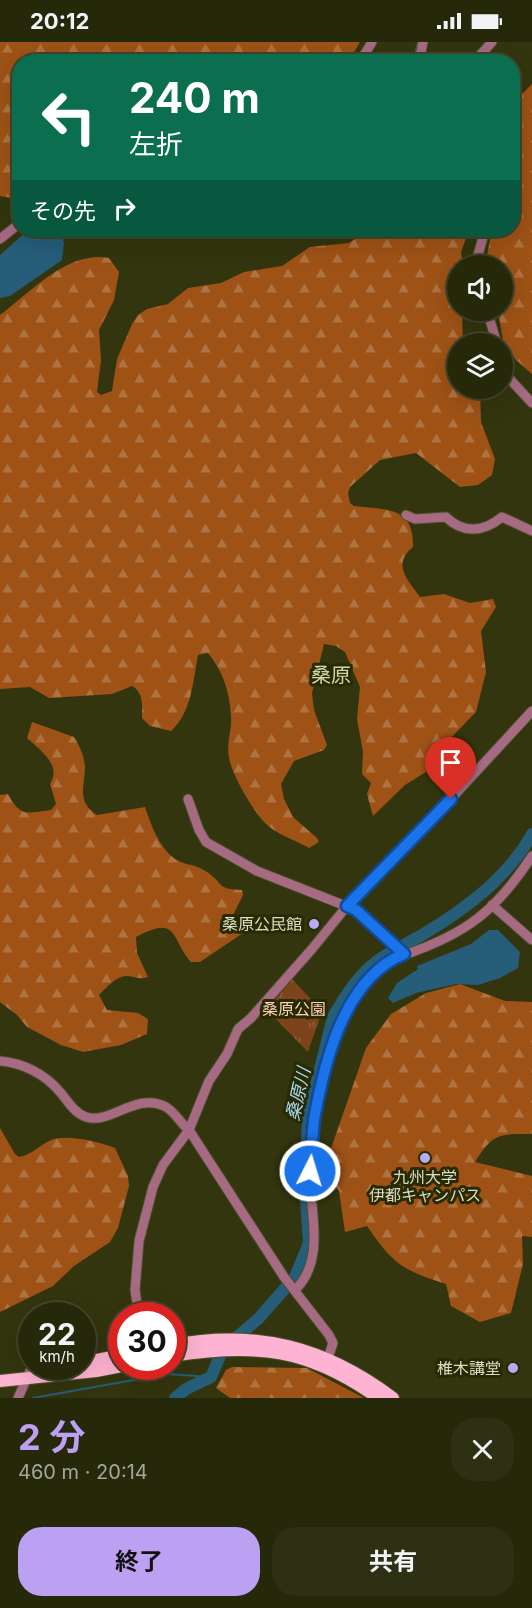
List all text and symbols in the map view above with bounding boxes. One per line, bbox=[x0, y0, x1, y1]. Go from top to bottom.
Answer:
text: 20:12 bbox=[30, 8, 89, 34]
text: 240 m bbox=[129, 72, 260, 123]
icon: left bbox=[30, 78, 108, 156]
text: 左折 bbox=[129, 128, 183, 161]
icon: right bbox=[108, 192, 141, 225]
text: その先 bbox=[30, 198, 96, 224]
map controls bbox=[447, 255, 513, 399]
button: sound bbox=[447, 255, 513, 321]
button: layers bbox=[447, 333, 513, 399]
district label: 桑原 bbox=[311, 663, 351, 687]
pin bbox=[425, 737, 476, 799]
icon: arrive bbox=[434, 746, 467, 779]
place label: 桑原公民館 bbox=[222, 914, 302, 934]
marker: 桑原公民館 bbox=[307, 917, 321, 931]
park label: 桑原公園 bbox=[262, 999, 326, 1019]
water label: 桑原川 bbox=[282, 1063, 315, 1123]
position arrow bbox=[278, 1139, 342, 1203]
marker: 九州大学 伊都キャンパス bbox=[418, 1151, 432, 1165]
place label: 九州大学 伊都キャンパス bbox=[369, 1167, 481, 1205]
speed limit sign: 30 bbox=[108, 1302, 186, 1380]
text: 22 bbox=[38, 1316, 76, 1352]
text: km/h bbox=[39, 1347, 75, 1366]
place label: 椎木講堂 bbox=[437, 1358, 501, 1378]
marker: 椎木講堂 bbox=[506, 1361, 520, 1375]
text: 2 分 bbox=[18, 1415, 85, 1459]
button: close bbox=[451, 1418, 514, 1481]
text: 460 m · 20:14 bbox=[18, 1460, 148, 1484]
button: 終了 bbox=[18, 1527, 260, 1596]
button: 共有 bbox=[272, 1527, 514, 1596]

